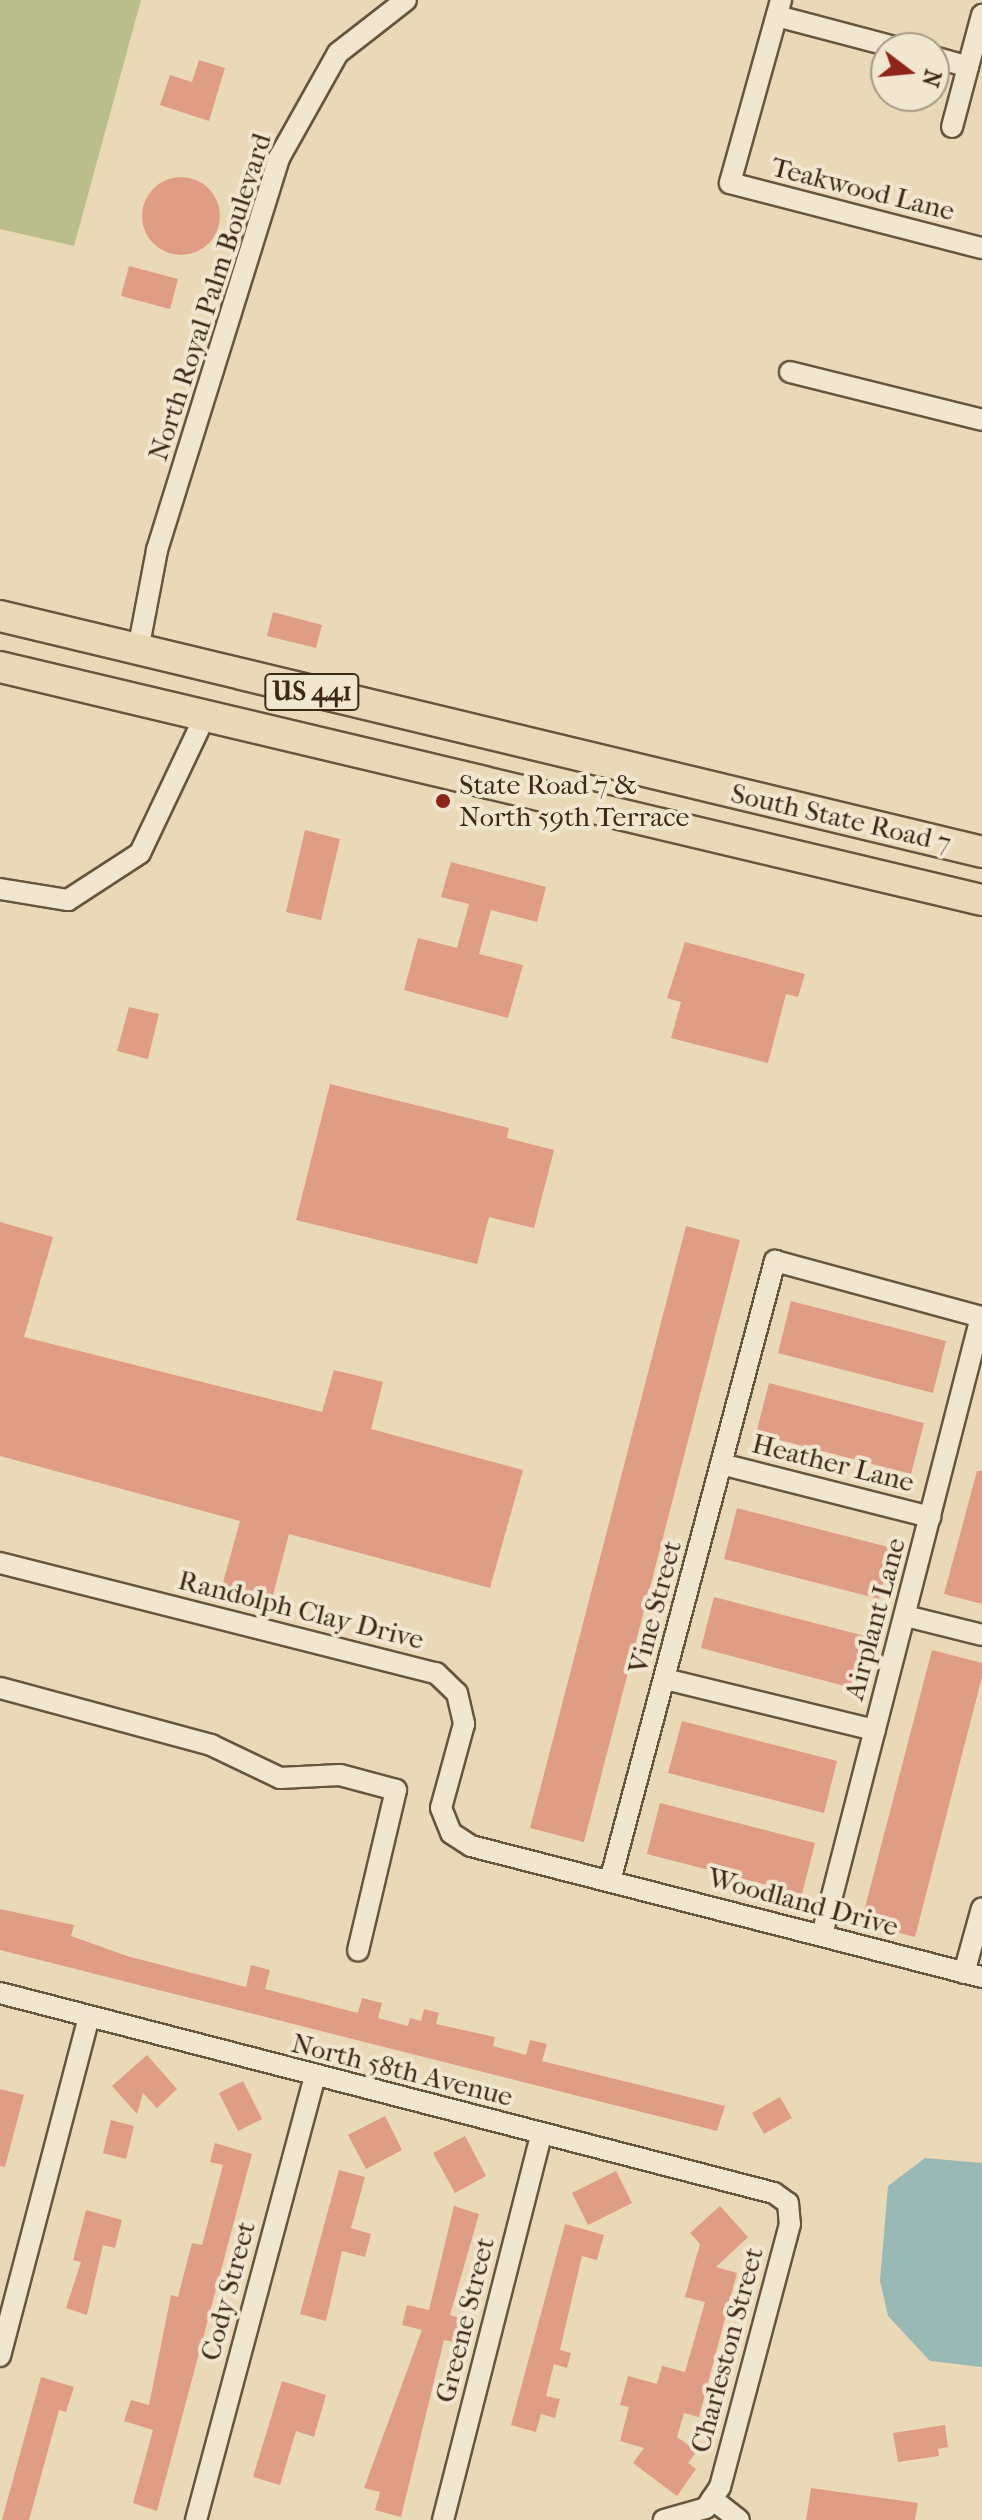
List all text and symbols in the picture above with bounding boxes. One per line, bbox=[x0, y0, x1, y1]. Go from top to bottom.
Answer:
north arrow bbox=[870, 32, 950, 112]
text: N bbox=[916, 66, 946, 90]
street label: North Royal Palm Boulevard bbox=[141, 129, 279, 465]
street label: Teakwood Lane bbox=[768, 150, 958, 228]
road number: US 441 bbox=[264, 670, 360, 714]
place label: State Road 7 & North 59th Terrace bbox=[459, 768, 689, 834]
street label: South State Road 7 bbox=[728, 776, 954, 860]
marker: State Road 7 & North 59th Terrace bbox=[434, 792, 452, 810]
street label: Heather Lane bbox=[748, 1427, 918, 1499]
street label: Airplant Lane bbox=[837, 1534, 913, 1704]
street label: Vine Street bbox=[621, 1537, 689, 1677]
street label: Randolph Clay Drive bbox=[175, 1563, 427, 1657]
street label: Woodland Drive bbox=[704, 1860, 902, 1944]
street label: North 58th Avenue bbox=[288, 2026, 516, 2114]
street label: Cody Street bbox=[193, 2218, 263, 2364]
street label: Greene Street bbox=[428, 2234, 502, 2406]
street label: Charleston Street bbox=[683, 2244, 771, 2456]

